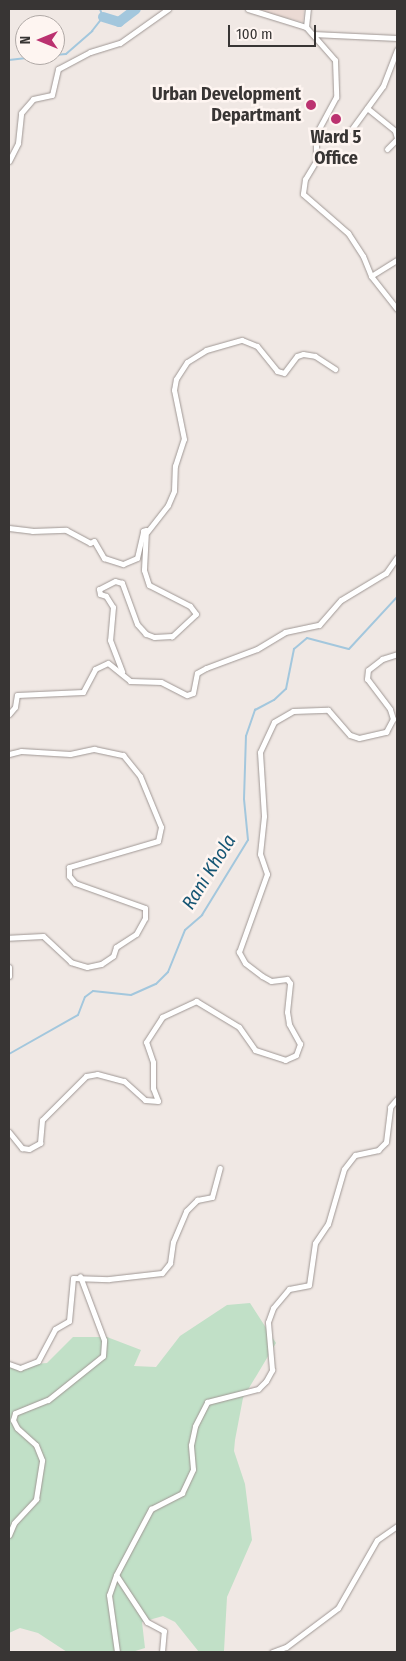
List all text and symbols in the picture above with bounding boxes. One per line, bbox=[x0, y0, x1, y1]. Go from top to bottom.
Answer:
north arrow bbox=[15, 15, 65, 65]
scale bar bbox=[231, 15, 318, 47]
text: 100 m bbox=[236, 25, 273, 43]
text: N bbox=[17, 36, 34, 44]
place label: Urban Development Departmant bbox=[152, 84, 301, 126]
marker: Urban Development Departmant bbox=[305, 99, 317, 111]
marker: Ward 5 Office bbox=[330, 113, 342, 125]
place label: Ward 5 Office bbox=[311, 127, 361, 170]
water label: Rani Khola bbox=[177, 830, 241, 914]

